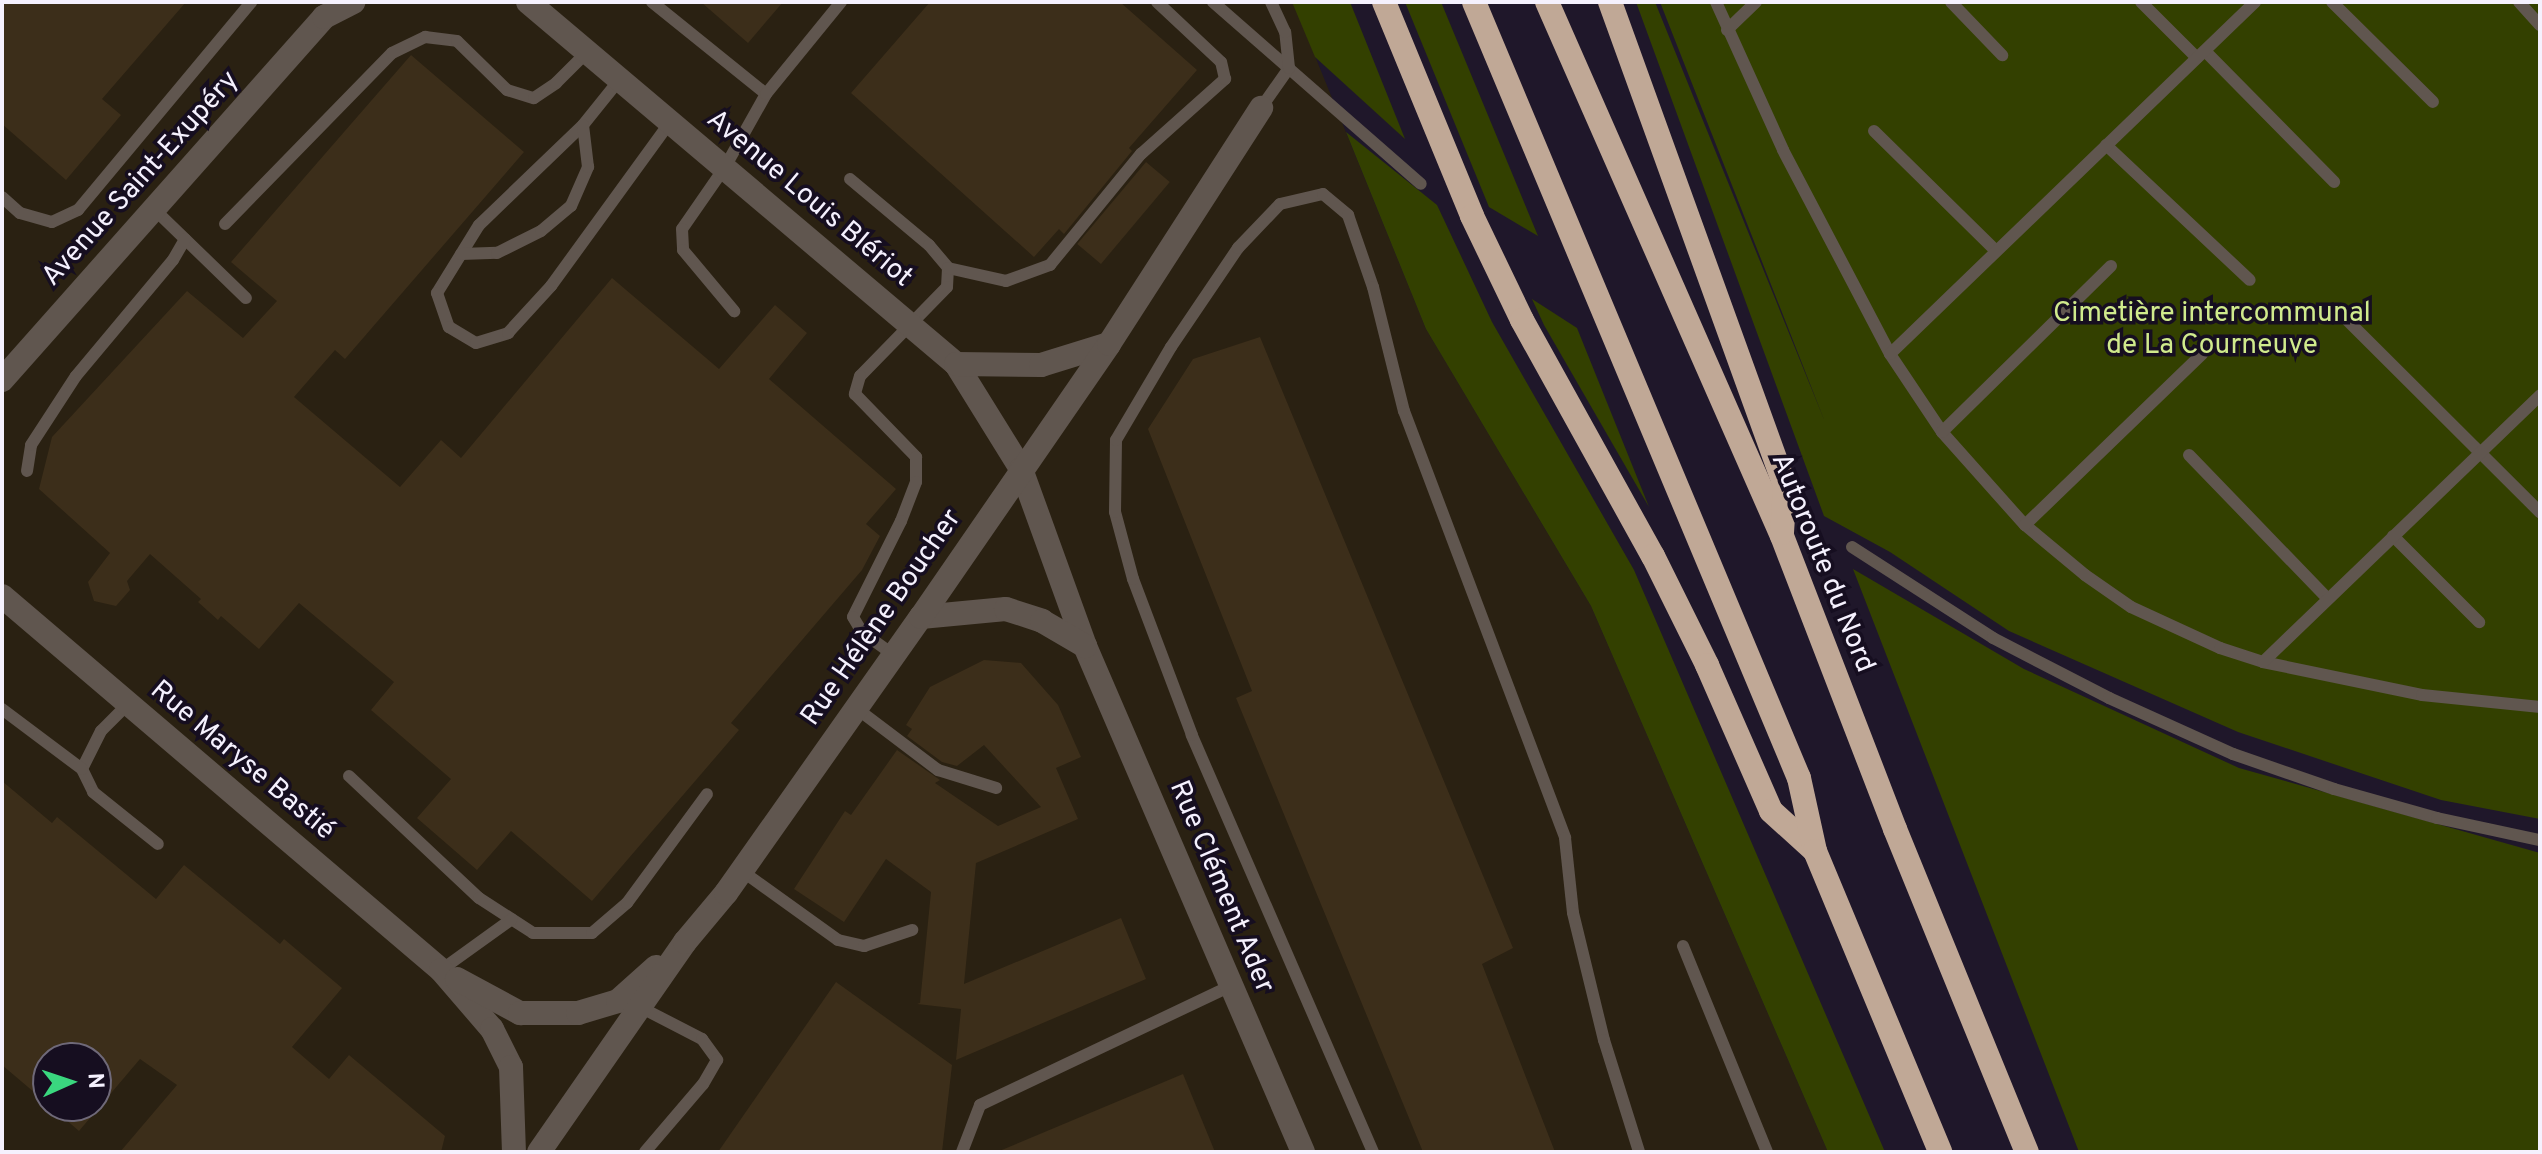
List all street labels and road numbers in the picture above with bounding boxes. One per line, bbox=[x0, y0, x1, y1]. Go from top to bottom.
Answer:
street label: Avenue Saint-Exupéry bbox=[35, 64, 247, 294]
street label: Avenue Louis Blériot bbox=[699, 103, 919, 295]
street label: Autoroute du Nord bbox=[1763, 449, 1881, 677]
street label: Rue Hélène Boucher bbox=[795, 503, 969, 733]
street label: Rue Maryse Bastié bbox=[143, 674, 341, 848]
street label: Rue Clément Ader bbox=[1161, 775, 1281, 999]

